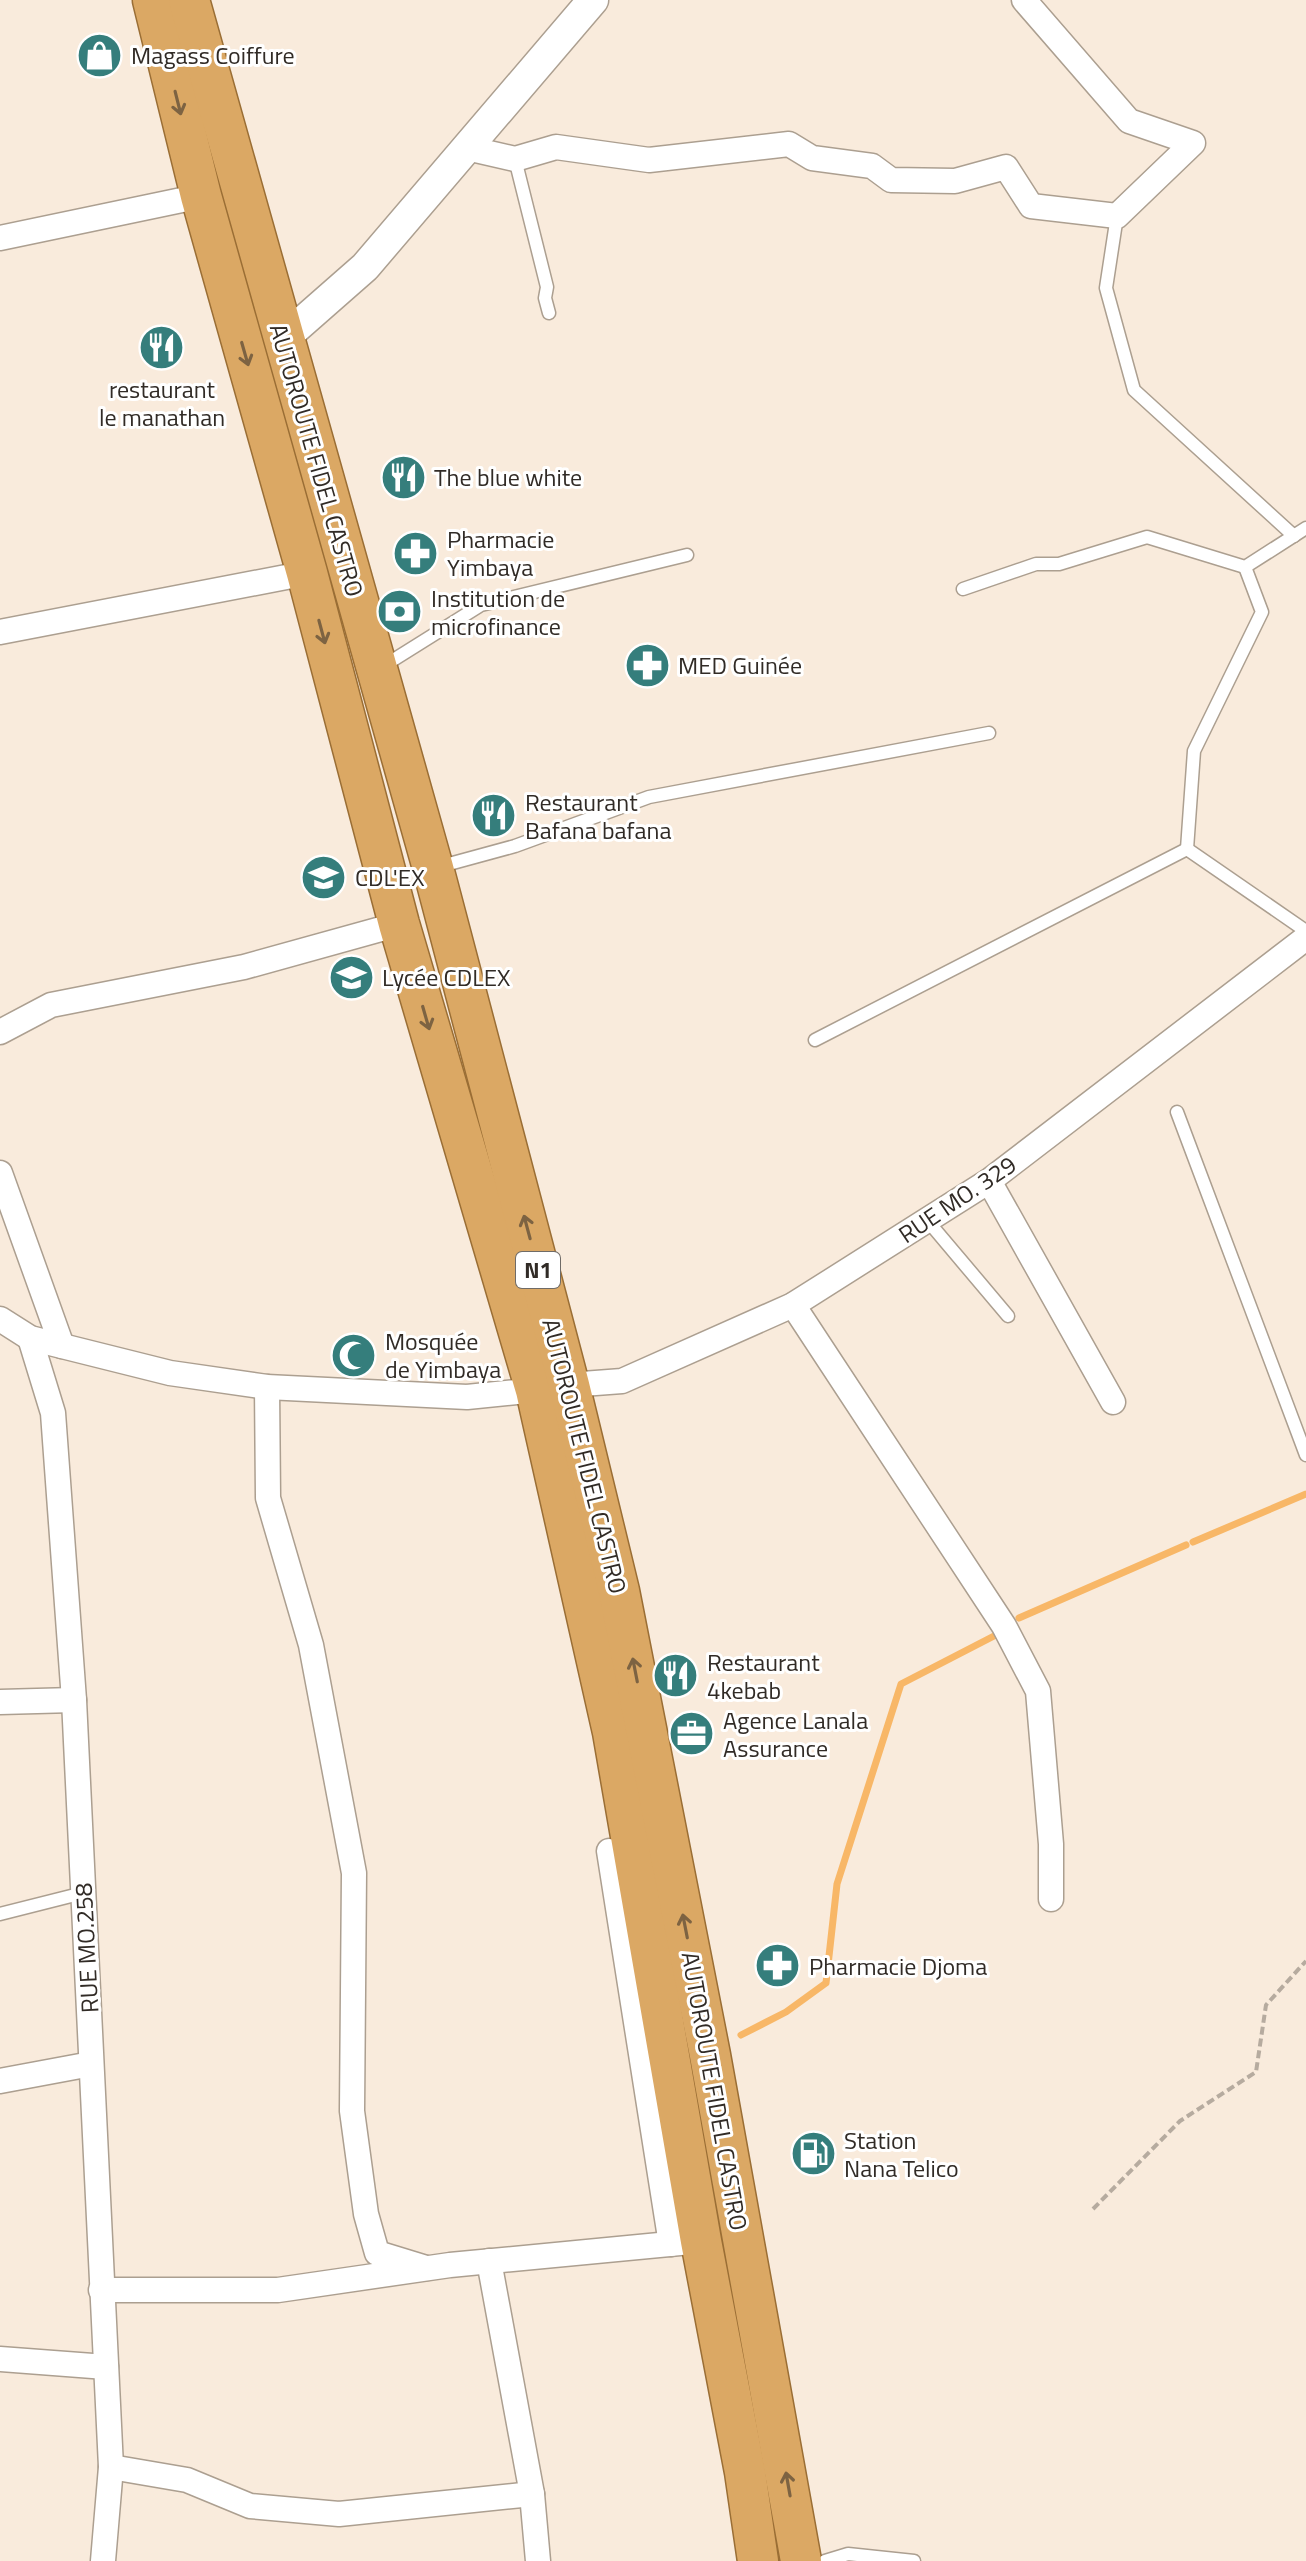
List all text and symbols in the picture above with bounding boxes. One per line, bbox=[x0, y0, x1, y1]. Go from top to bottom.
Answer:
shop icon: Magass Coiffure bbox=[76, 31, 124, 79]
place label: Magass Coiffure bbox=[131, 37, 295, 73]
one-way arrow bbox=[171, 89, 186, 115]
street label: AUTOROUTE FIDEL CASTRO bbox=[261, 319, 373, 601]
restaurant icon: restaurant le manathan bbox=[138, 323, 186, 371]
one-way arrow bbox=[239, 340, 254, 366]
place label: restaurant le manathan bbox=[99, 371, 225, 435]
restaurant icon: The blue white bbox=[379, 453, 427, 501]
place label: The blue white bbox=[434, 459, 582, 495]
place label: Pharmacie Yimbaya bbox=[447, 521, 554, 585]
pharmacy icon: Pharmacie Yimbaya bbox=[392, 529, 440, 577]
place label: Institution de microfinance bbox=[431, 580, 565, 644]
bank icon: Institution de microfinance bbox=[376, 588, 424, 636]
one-way arrow bbox=[316, 618, 331, 644]
pharmacy icon: MED Guinée bbox=[623, 641, 671, 689]
place label: MED Guinée bbox=[678, 647, 802, 683]
place label: Restaurant Bafana bafana bbox=[525, 784, 672, 848]
restaurant icon: Restaurant Bafana bafana bbox=[470, 792, 518, 840]
school or university icon: CDL'EX bbox=[300, 853, 348, 901]
place label: CDL'EX bbox=[355, 859, 425, 895]
school or university icon: Lycée CDLEX bbox=[327, 953, 375, 1001]
place label: Lycée CDLEX bbox=[382, 959, 510, 995]
one-way arrow bbox=[420, 1004, 435, 1030]
street label: RUE MO. 329 bbox=[891, 1146, 1023, 1252]
one-way arrow bbox=[519, 1215, 534, 1241]
road number: N1 bbox=[516, 1252, 560, 1288]
street label: AUTOROUTE FIDEL CASTRO bbox=[533, 1315, 637, 1597]
place label: Mosquée de Yimbaya bbox=[385, 1323, 501, 1387]
mosque icon: Mosquée de Yimbaya bbox=[330, 1331, 378, 1379]
place label: Restaurant 4kebab bbox=[707, 1644, 820, 1708]
restaurant icon: Restaurant 4kebab bbox=[652, 1652, 700, 1700]
one-way arrow bbox=[626, 1658, 641, 1684]
place label: Agence Lanala Assurance bbox=[723, 1702, 868, 1766]
office icon: Agence Lanala Assurance bbox=[668, 1710, 716, 1758]
street label: RUE MO.258 bbox=[65, 1882, 107, 2014]
one-way arrow bbox=[676, 1913, 691, 1939]
pharmacy icon: Pharmacie Djoma bbox=[754, 1942, 802, 1990]
place label: Pharmacie Djoma bbox=[809, 1948, 987, 1984]
street label: AUTOROUTE FIDEL CASTRO bbox=[673, 1949, 757, 2233]
place label: Station Nana Telico bbox=[844, 2122, 959, 2186]
fuel station icon: Station Nana Telico bbox=[789, 2130, 837, 2178]
one-way arrow bbox=[780, 2472, 795, 2497]

